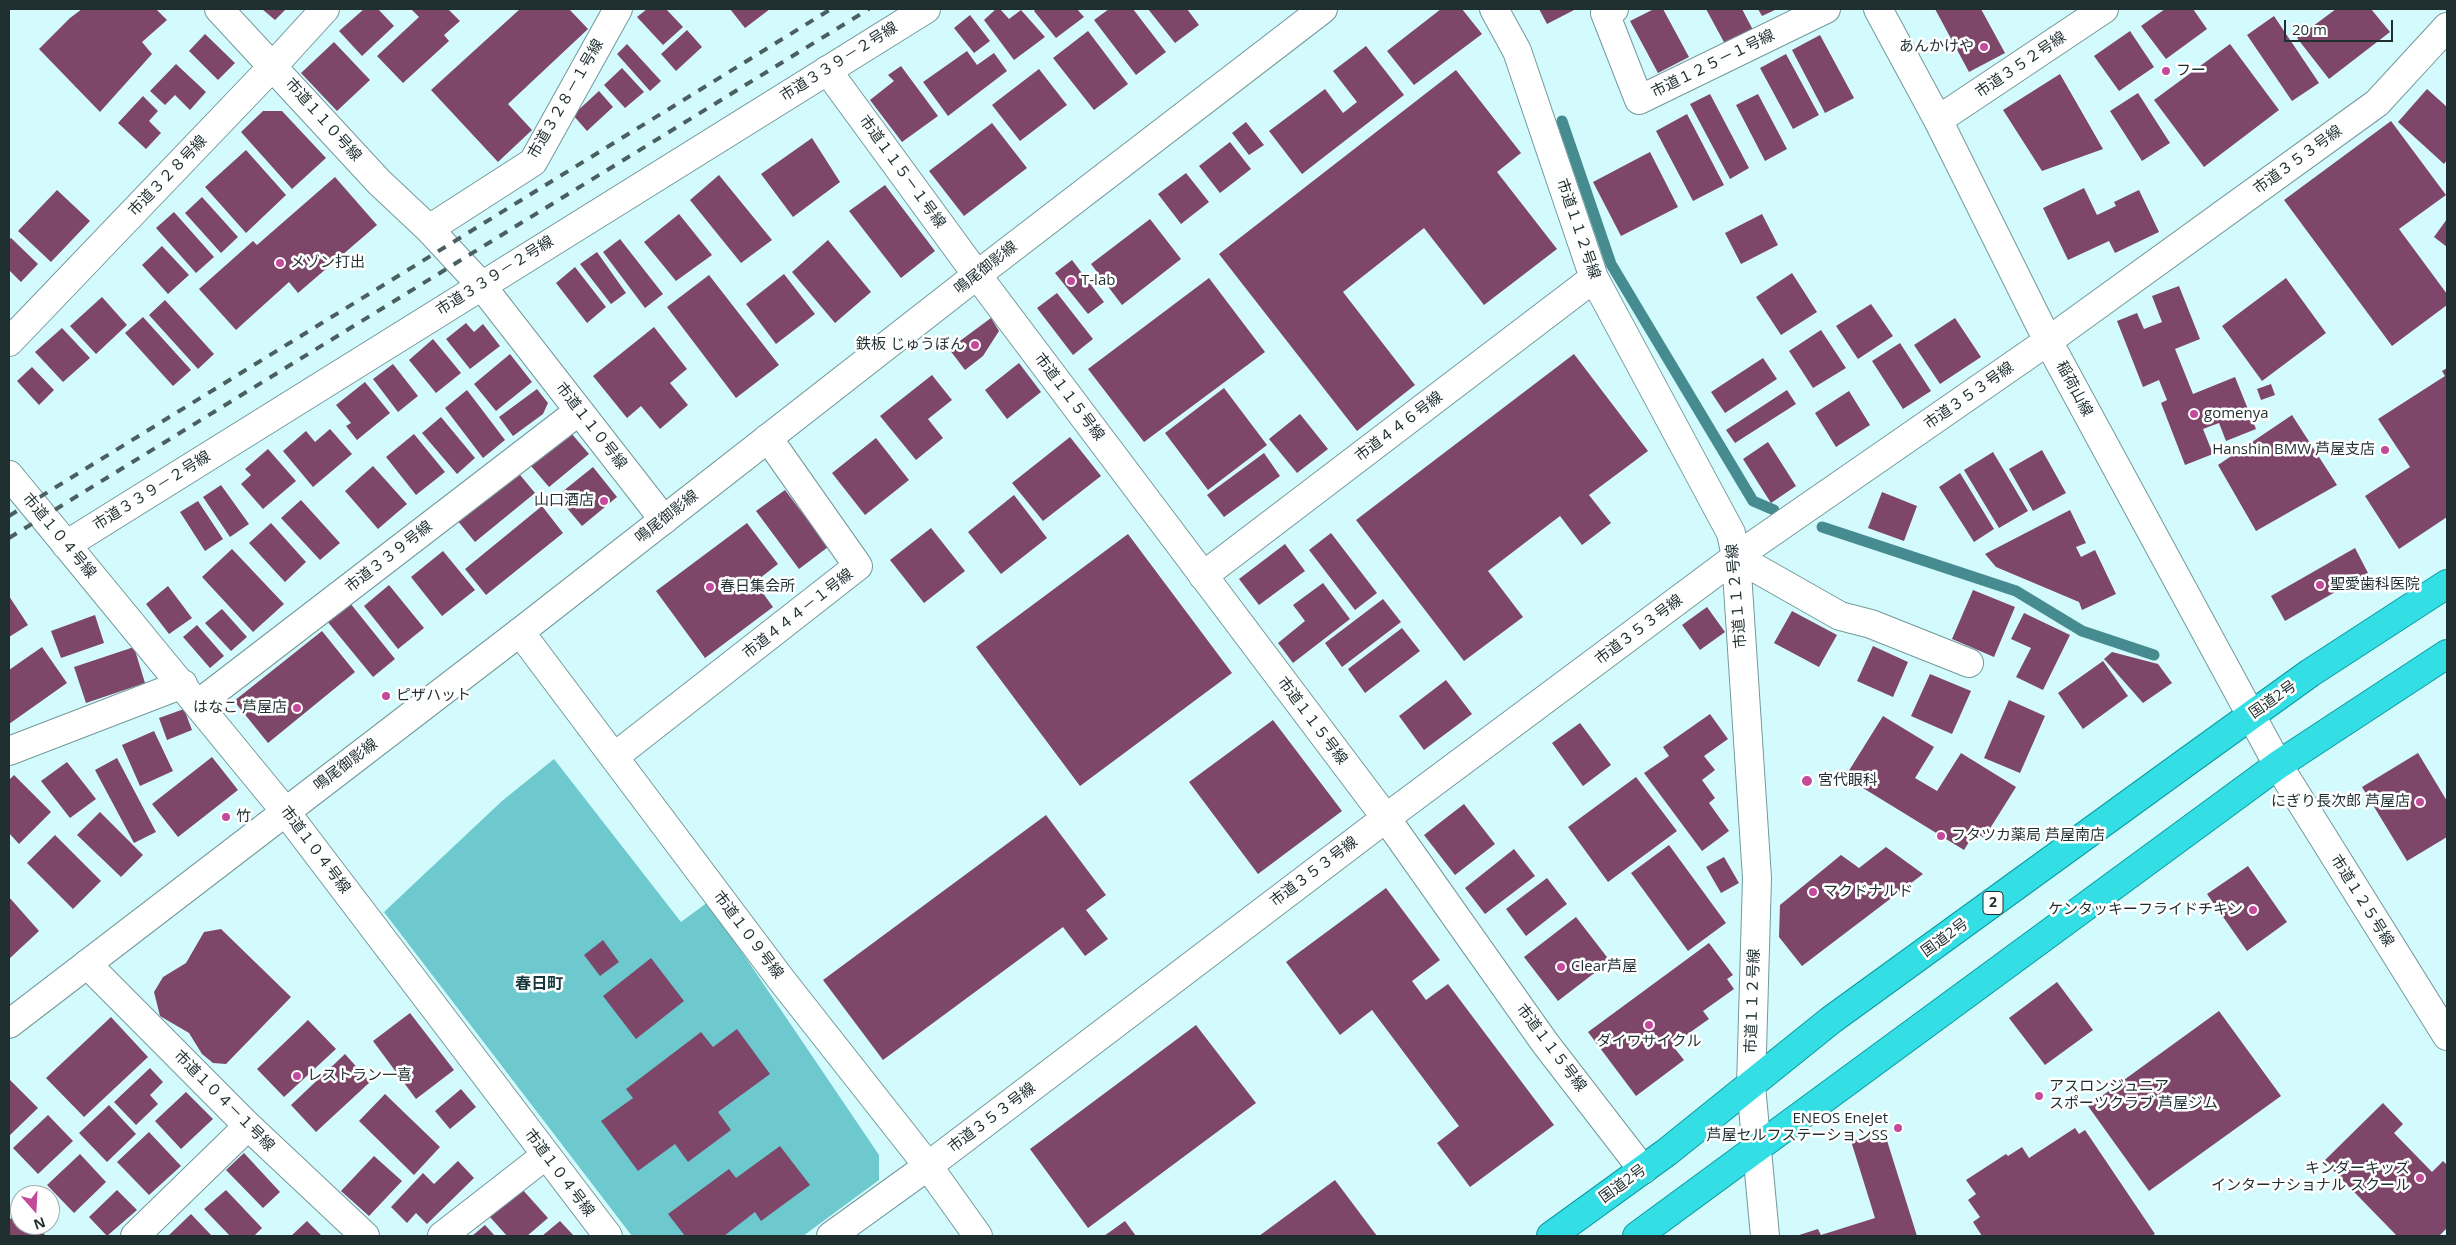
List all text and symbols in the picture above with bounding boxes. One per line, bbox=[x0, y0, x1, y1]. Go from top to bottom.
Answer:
scale bar bbox=[2286, 10, 2395, 42]
street label: 市道３３９－２号線 bbox=[777, 19, 901, 105]
text: 20 m bbox=[2292, 19, 2327, 39]
street label: 市道１２５－１号線 bbox=[1648, 26, 1778, 102]
street label: 市道３５２号線 bbox=[1972, 28, 2070, 102]
street label: 市道３２８－１号線 bbox=[524, 36, 608, 162]
place label: あんかけや bbox=[1899, 38, 1974, 56]
marker: あんかけや bbox=[1978, 41, 1990, 53]
place label: フー bbox=[2176, 62, 2206, 80]
marker: フー bbox=[2160, 65, 2172, 77]
street label: 市道１１０号線 bbox=[281, 75, 365, 165]
street label: 市道１１５－１号線 bbox=[855, 112, 949, 232]
street label: 市道３５３号線 bbox=[2250, 122, 2346, 198]
street label: 市道３２８号線 bbox=[125, 132, 211, 220]
street label: 市道１１２号線 bbox=[1552, 176, 1604, 282]
street label: 市道３３９－２号線 bbox=[433, 233, 557, 319]
street label: 鳴尾御影線 bbox=[951, 238, 1021, 298]
place label: メゾン打出 bbox=[290, 254, 365, 272]
marker: メゾン打出 bbox=[274, 257, 286, 269]
place label: T-lab bbox=[1081, 272, 1115, 290]
marker: T-lab bbox=[1065, 275, 1077, 287]
place label: 鉄板 じゅうぼん bbox=[856, 336, 965, 354]
marker: 鉄板 じゅうぼん bbox=[969, 339, 981, 351]
street label: 市道１１５号線 bbox=[1030, 350, 1108, 444]
street label: 稲荷山線 bbox=[2052, 358, 2096, 420]
street label: 市道３５３号線 bbox=[1921, 359, 2017, 433]
street label: 市道１１０号線 bbox=[552, 379, 630, 473]
street label: 市道４４６号線 bbox=[1352, 388, 1446, 466]
place label: gomenya bbox=[2204, 405, 2269, 423]
marker: gomenya bbox=[2188, 408, 2200, 420]
place label: Hanshin BMW 芦屋支店 bbox=[2212, 441, 2375, 459]
marker: Hanshin BMW 芦屋支店 bbox=[2379, 444, 2391, 456]
street label: 市道３３９－２号線 bbox=[90, 448, 214, 534]
street label: 鳴尾御影線 bbox=[632, 487, 702, 547]
street label: 市道１０４号線 bbox=[18, 490, 100, 582]
place label: 山口酒店 bbox=[534, 492, 594, 510]
marker: 山口酒店 bbox=[598, 495, 610, 507]
street label: 市道３３９号線 bbox=[342, 518, 436, 596]
street label: 市道１１２号線 bbox=[1723, 543, 1751, 649]
street label: 市道４４４－１号線 bbox=[739, 565, 857, 663]
place label: 聖愛歯科医院 bbox=[2330, 576, 2420, 594]
place label: 春日集会所 bbox=[720, 578, 795, 596]
marker: 聖愛歯科医院 bbox=[2314, 579, 2326, 591]
marker: 春日集会所 bbox=[704, 581, 716, 593]
street label: 市道３５３号線 bbox=[1592, 591, 1686, 669]
street label: 市道１１５号線 bbox=[1273, 674, 1351, 768]
street label: 国道2号 bbox=[2246, 677, 2300, 723]
place label: ピザハット bbox=[396, 687, 471, 705]
marker: ピザハット bbox=[380, 690, 392, 702]
place label: はなこ 芦屋店 bbox=[193, 699, 287, 717]
marker: はなこ 芦屋店 bbox=[291, 702, 303, 714]
street label: 鳴尾御影線 bbox=[311, 735, 381, 795]
place label: 宮代眼科 bbox=[1818, 772, 1878, 790]
marker: 宮代眼科 bbox=[1800, 774, 1814, 788]
place label: にぎり長次郎 芦屋店 bbox=[2271, 793, 2410, 811]
marker: にぎり長次郎 芦屋店 bbox=[2414, 796, 2426, 808]
street label: 市道１０４号線 bbox=[276, 803, 354, 897]
place label: 竹 bbox=[236, 808, 251, 826]
marker: 竹 bbox=[220, 811, 232, 823]
place label: フタツカ薬局 芦屋南店 bbox=[1951, 827, 2105, 845]
marker: フタツカ薬局 芦屋南店 bbox=[1935, 830, 1947, 842]
street label: 市道３５３号線 bbox=[1267, 833, 1361, 911]
street label: 市道１２５号線 bbox=[2327, 852, 2397, 950]
place label: マクドナルド bbox=[1823, 883, 1913, 901]
marker: マクドナルド bbox=[1807, 886, 1819, 898]
street label: 市道１０９号線 bbox=[709, 888, 787, 982]
road number: 2 bbox=[1983, 891, 2003, 914]
place label: ケンタッキーフライドチキン bbox=[2048, 901, 2243, 919]
marker: ケンタッキーフライドチキン bbox=[2247, 904, 2259, 916]
street label: 国道2号 bbox=[1918, 915, 1972, 961]
street label: 市道１１２号線 bbox=[1742, 948, 1764, 1054]
place label: Clear芦屋 bbox=[1571, 958, 1637, 976]
marker: Clear芦屋 bbox=[1555, 961, 1567, 973]
district label: 春日町 bbox=[515, 974, 563, 994]
street label: 市道１１５号線 bbox=[1512, 1001, 1590, 1095]
marker: ダイワサイクル bbox=[1643, 1019, 1655, 1031]
place label: ダイワサイクル bbox=[1597, 1033, 1701, 1051]
street label: 市道１０４－１号線 bbox=[170, 1047, 278, 1155]
place label: レストラン一喜 bbox=[307, 1067, 412, 1085]
marker: レストラン一喜 bbox=[291, 1070, 303, 1082]
place label: アスロンジュニア スポーツクラブ 芦屋ジム bbox=[2049, 1078, 2218, 1113]
street label: 市道３５３号線 bbox=[945, 1079, 1039, 1157]
marker: アスロンジュニア スポーツクラブ 芦屋ジム bbox=[2033, 1090, 2045, 1102]
place label: ENEOS EneJet 芦屋セルフステーションSS bbox=[1707, 1110, 1888, 1145]
marker: ENEOS EneJet 芦屋セルフステーションSS bbox=[1892, 1122, 1904, 1134]
street label: 市道１０４号線 bbox=[520, 1126, 598, 1220]
place label: キンダーキッズ インターナショナル スクール bbox=[2211, 1160, 2410, 1195]
street label: 国道2号 bbox=[1596, 1161, 1650, 1207]
marker: キンダーキッズ インターナショナル スクール bbox=[2414, 1172, 2426, 1184]
north arrow bbox=[10, 1185, 60, 1235]
text: N bbox=[31, 1213, 48, 1235]

